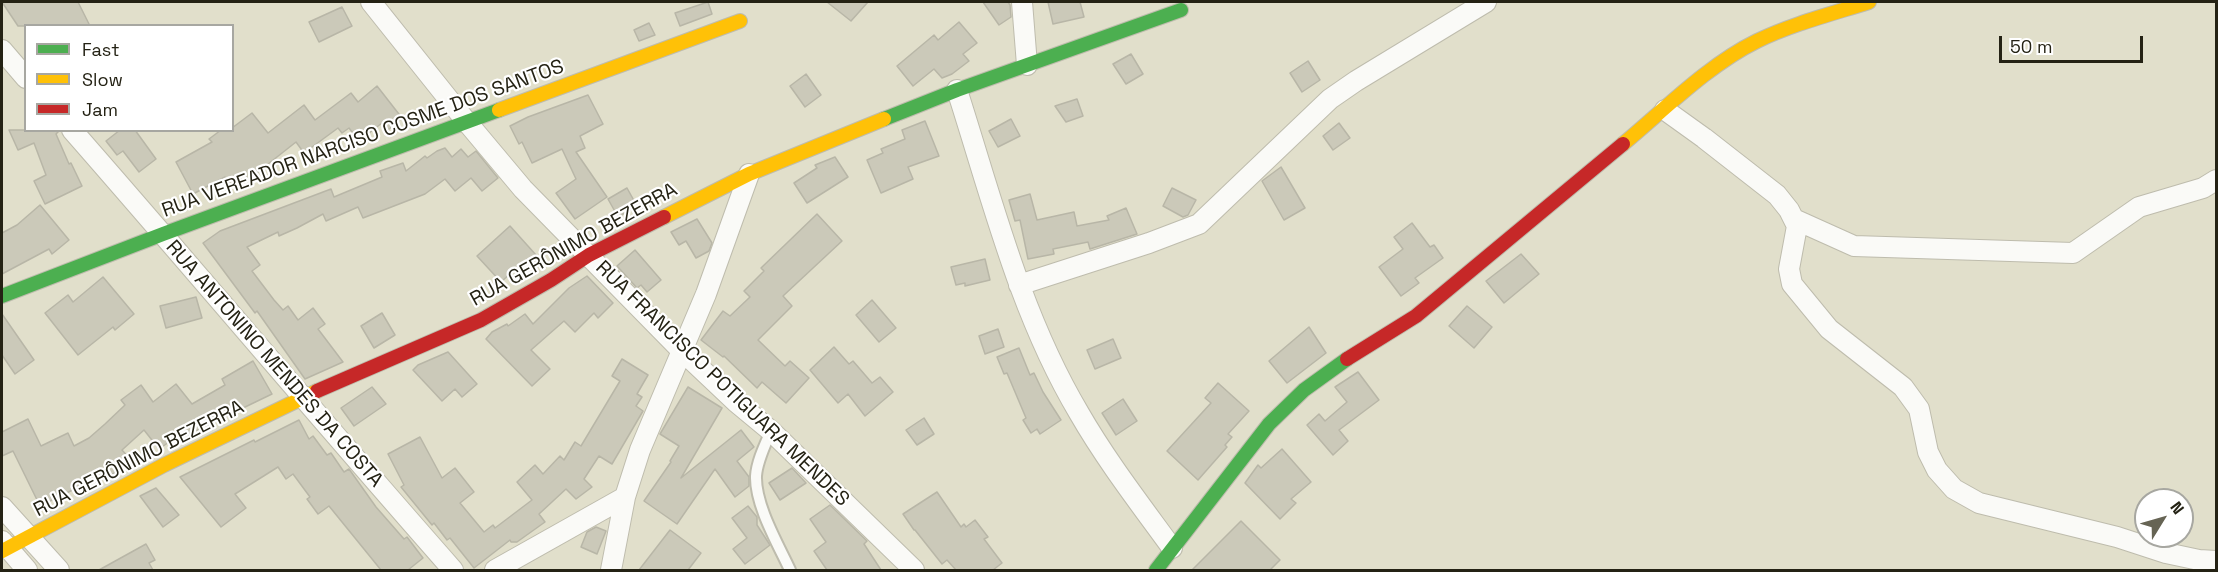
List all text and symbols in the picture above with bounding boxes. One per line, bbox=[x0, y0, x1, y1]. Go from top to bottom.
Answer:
legend bbox=[24, 24, 234, 132]
scale bar bbox=[2002, 24, 2146, 62]
text: 50 m bbox=[2010, 35, 2052, 58]
text: Fast bbox=[82, 38, 119, 61]
street label: RUA VEREADOR NARCISO COSME DOS SANTOS bbox=[159, 55, 567, 223]
text: Slow bbox=[82, 68, 123, 91]
text: Jam bbox=[82, 98, 118, 121]
street label: RUA GERÔNIMO BEZERRA bbox=[466, 178, 682, 312]
street label: RUA ANTONINO MENDES DA COSTA bbox=[160, 236, 388, 492]
street label: RUA FRANCISCO POTIGUARA MENDES bbox=[590, 256, 854, 512]
street label: RUA GERÔNIMO BEZERRA bbox=[30, 395, 248, 523]
north arrow bbox=[2134, 488, 2194, 548]
text: N bbox=[2166, 497, 2189, 519]

